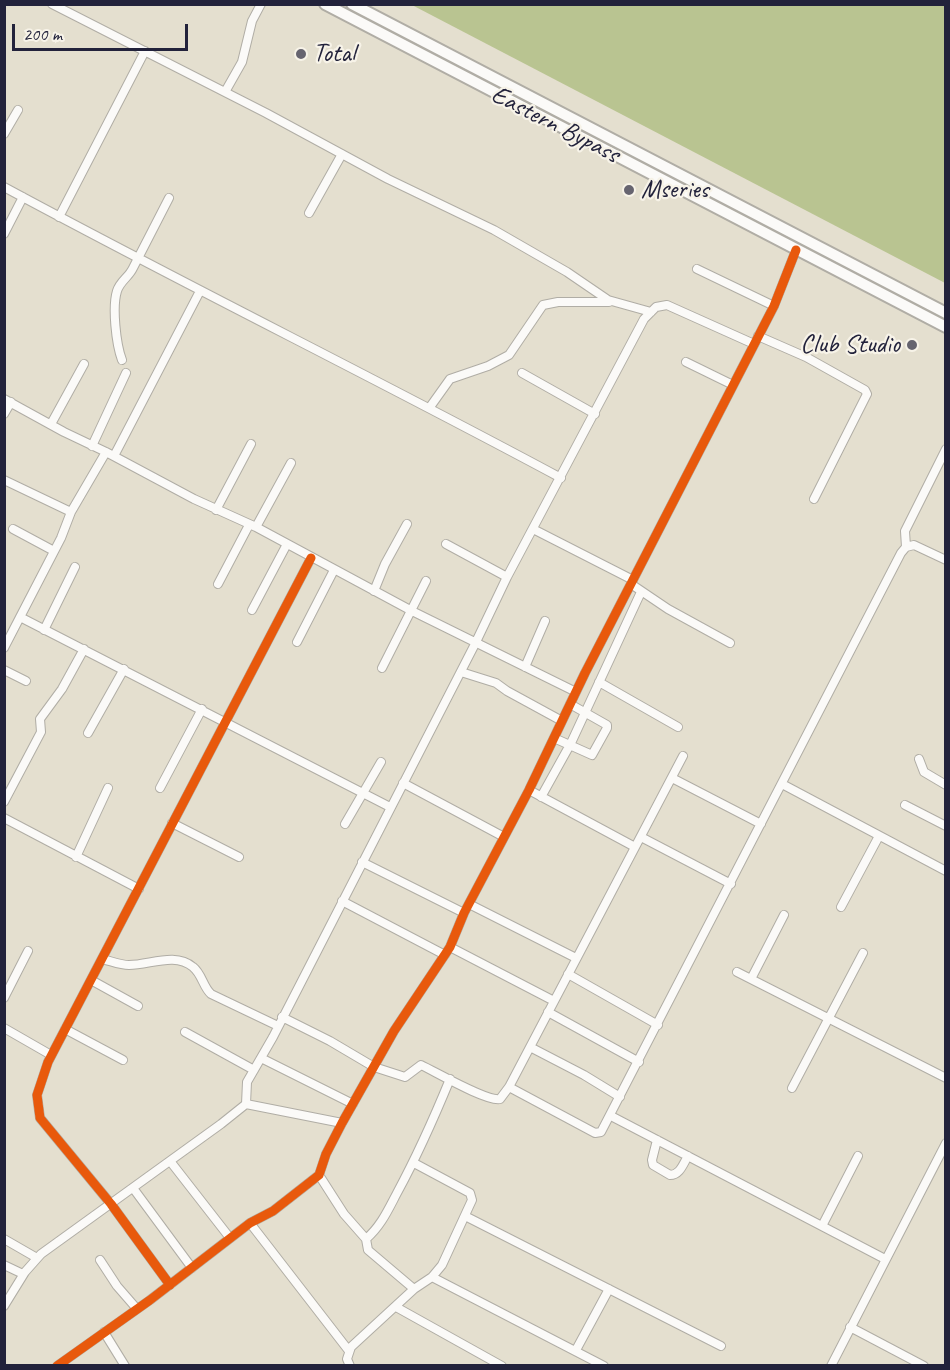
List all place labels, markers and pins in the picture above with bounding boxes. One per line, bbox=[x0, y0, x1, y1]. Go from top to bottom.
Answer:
place label: Total bbox=[313, 38, 355, 70]
marker: Total bbox=[294, 47, 308, 61]
place label: Mseries bbox=[641, 174, 709, 206]
marker: Mseries bbox=[622, 183, 636, 197]
place label: Club Studio bbox=[800, 329, 900, 361]
marker: Club Studio bbox=[905, 338, 919, 352]

